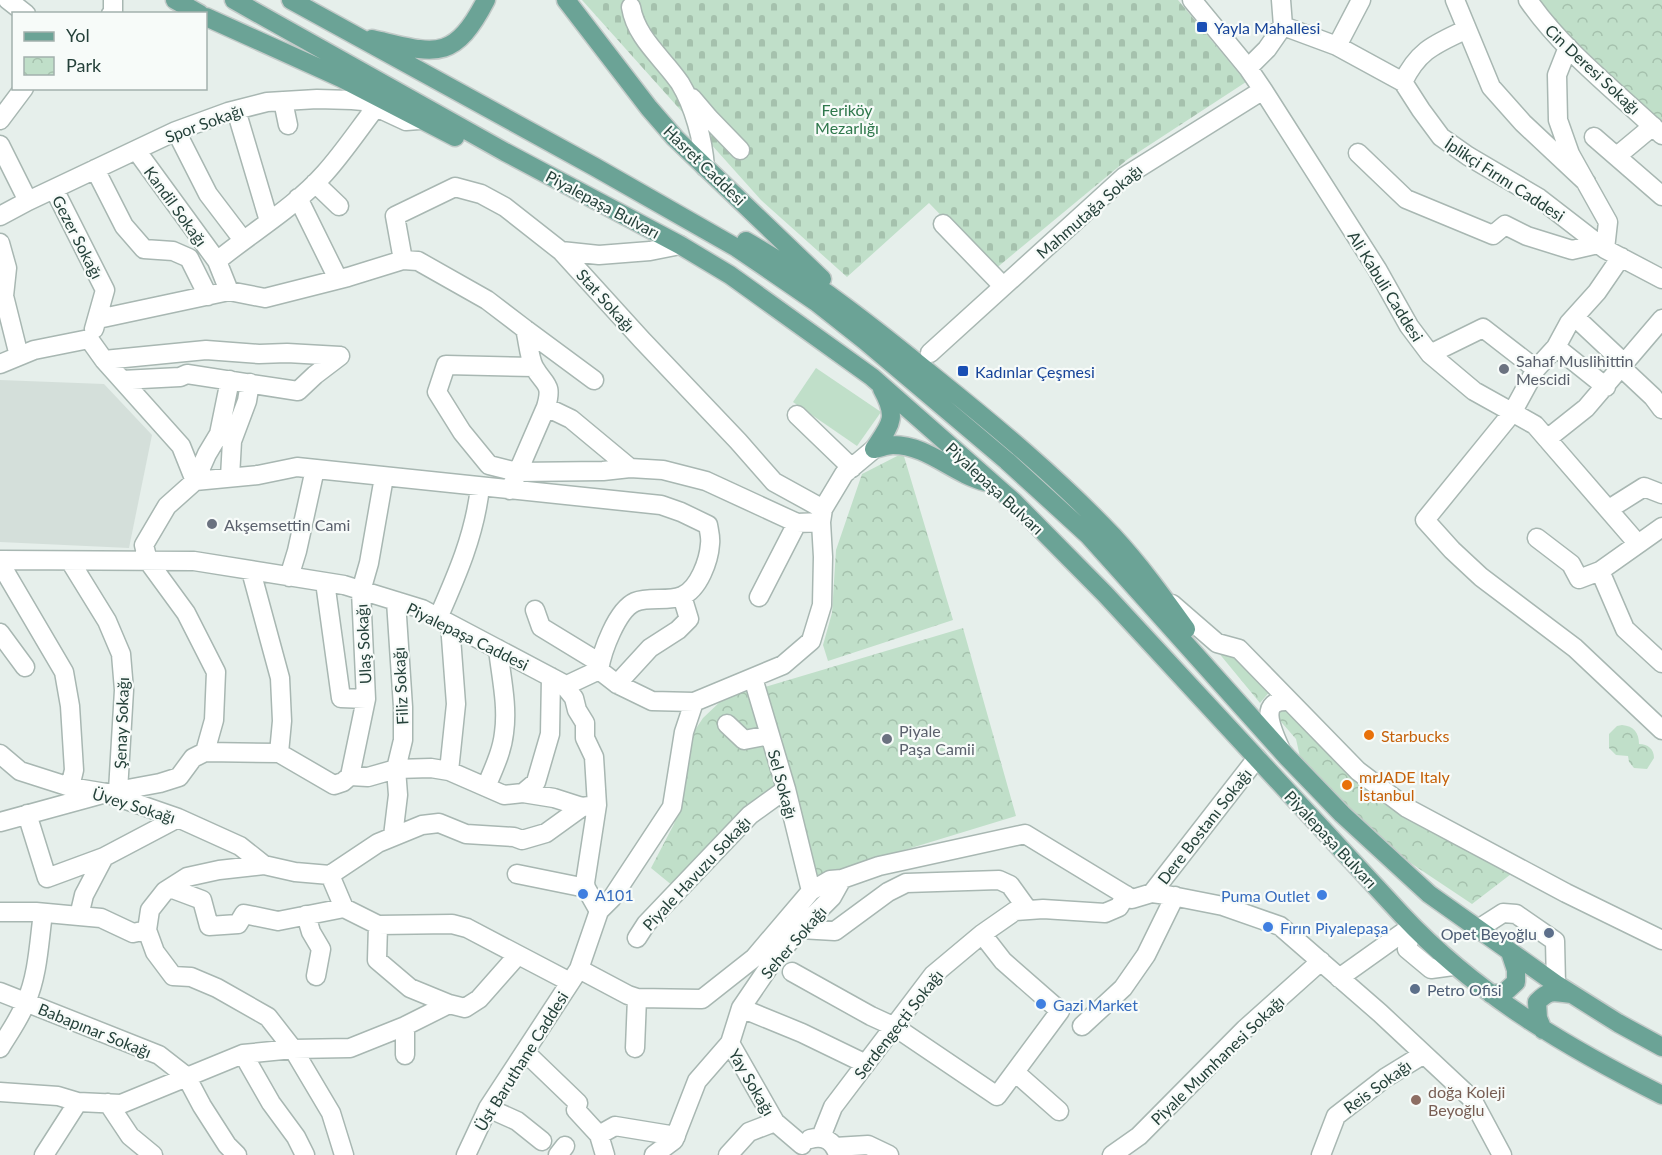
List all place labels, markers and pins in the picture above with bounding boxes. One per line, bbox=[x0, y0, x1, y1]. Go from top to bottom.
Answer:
place label: Yayla Mahallesi bbox=[1214, 18, 1320, 37]
marker: Yayla Mahallesi bbox=[1195, 20, 1209, 34]
place label: Sahaf Muslihittin Mescidi bbox=[1516, 351, 1633, 388]
place label: Kadınlar Çeşmesi bbox=[975, 362, 1095, 381]
marker: Sahaf Muslihittin Mescidi bbox=[1497, 362, 1511, 376]
marker: Kadınlar Çeşmesi bbox=[956, 364, 970, 378]
place label: Akşemsettin Cami bbox=[224, 515, 350, 534]
marker: Akşemsettin Cami bbox=[205, 517, 219, 531]
place label: Piyale Paşa Camii bbox=[899, 721, 975, 758]
place label: Starbucks bbox=[1381, 726, 1449, 745]
marker: Starbucks bbox=[1362, 728, 1376, 742]
marker: Piyale Paşa Camii bbox=[880, 732, 894, 746]
place label: mrJADE Italy İstanbul bbox=[1359, 767, 1450, 804]
marker: mrJADE Italy İstanbul bbox=[1340, 778, 1354, 792]
place label: A101 bbox=[595, 885, 634, 904]
place label: Puma Outlet bbox=[1221, 886, 1310, 905]
marker: A101 bbox=[576, 887, 590, 901]
marker: Puma Outlet bbox=[1315, 888, 1329, 902]
place label: Fırın Piyalepaşa bbox=[1280, 918, 1388, 937]
marker: Fırın Piyalepaşa bbox=[1261, 920, 1275, 934]
place label: Opet Beyoğlu bbox=[1441, 924, 1537, 943]
marker: Opet Beyoğlu bbox=[1542, 926, 1556, 940]
place label: Petro Ofisi bbox=[1427, 980, 1502, 999]
marker: Petro Ofisi bbox=[1408, 982, 1422, 996]
place label: Gazi Market bbox=[1053, 995, 1138, 1014]
marker: Gazi Market bbox=[1034, 997, 1048, 1011]
place label: doğa Koleji Beyoğlu bbox=[1428, 1082, 1505, 1119]
marker: doğa Koleji Beyoğlu bbox=[1409, 1093, 1423, 1107]

